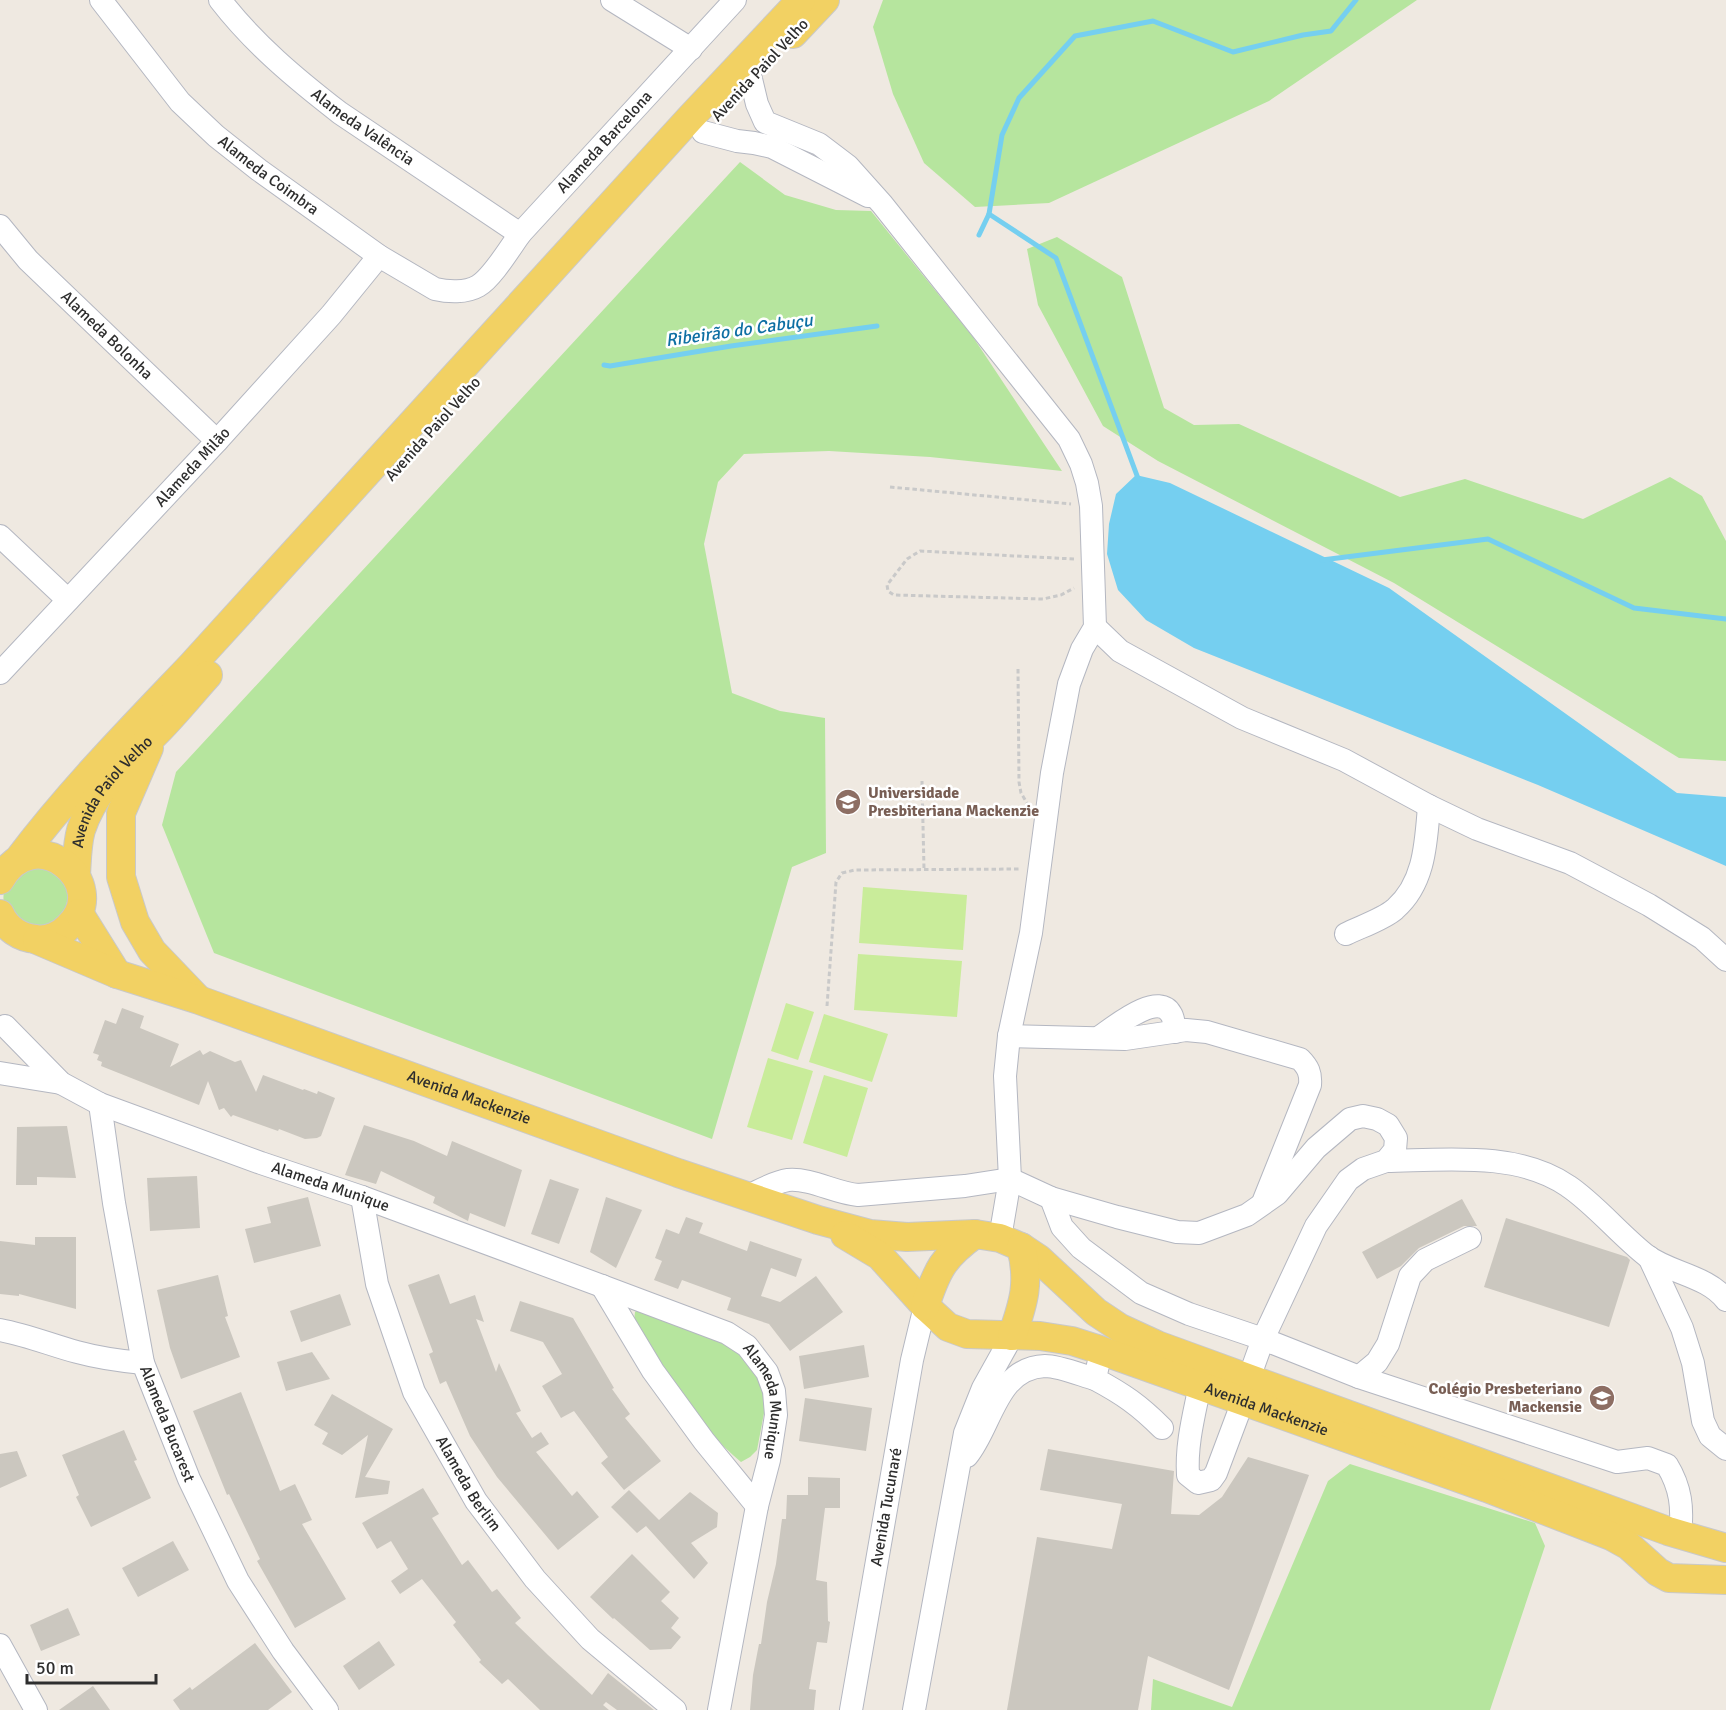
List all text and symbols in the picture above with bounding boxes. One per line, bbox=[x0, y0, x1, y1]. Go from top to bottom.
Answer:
street label: Avenida Paiol Velho bbox=[707, 14, 813, 126]
street label: Alameda Valência bbox=[307, 84, 418, 170]
street label: Alameda Barcelona bbox=[552, 87, 656, 197]
street label: Alameda Coimbra bbox=[214, 131, 323, 220]
street label: Alameda Bolonha bbox=[56, 287, 157, 384]
water label: Ribeirão do Cabuçu bbox=[664, 309, 815, 351]
street label: Avenida Paiol Velho bbox=[381, 373, 485, 485]
street label: Alameda Milão bbox=[151, 423, 235, 511]
street label: Avenida Paiol Velho bbox=[68, 732, 157, 849]
place label: Universidade Presbiteriana Mackenzie bbox=[868, 783, 1039, 821]
school or university icon: Universidade Presbiteriana Mackenzie bbox=[833, 787, 863, 817]
street label: Avenida Mackenzie bbox=[404, 1066, 534, 1129]
street label: Alameda Munique bbox=[269, 1157, 392, 1216]
street label: Alameda Munique bbox=[738, 1339, 786, 1461]
street label: Alameda Bucarest bbox=[135, 1363, 199, 1485]
street label: Avenida Mackenzie bbox=[1202, 1378, 1331, 1441]
place label: Colégio Presbeteriano Mackensie bbox=[1429, 1379, 1582, 1417]
school or university icon: Colégio Presbeteriano Mackensie bbox=[1587, 1383, 1617, 1413]
street label: Alameda Berlim bbox=[431, 1432, 505, 1535]
street label: Avenida Tucunaré bbox=[866, 1446, 907, 1568]
scale bar bbox=[27, 1647, 156, 1685]
text: 50 m bbox=[36, 1657, 74, 1679]

